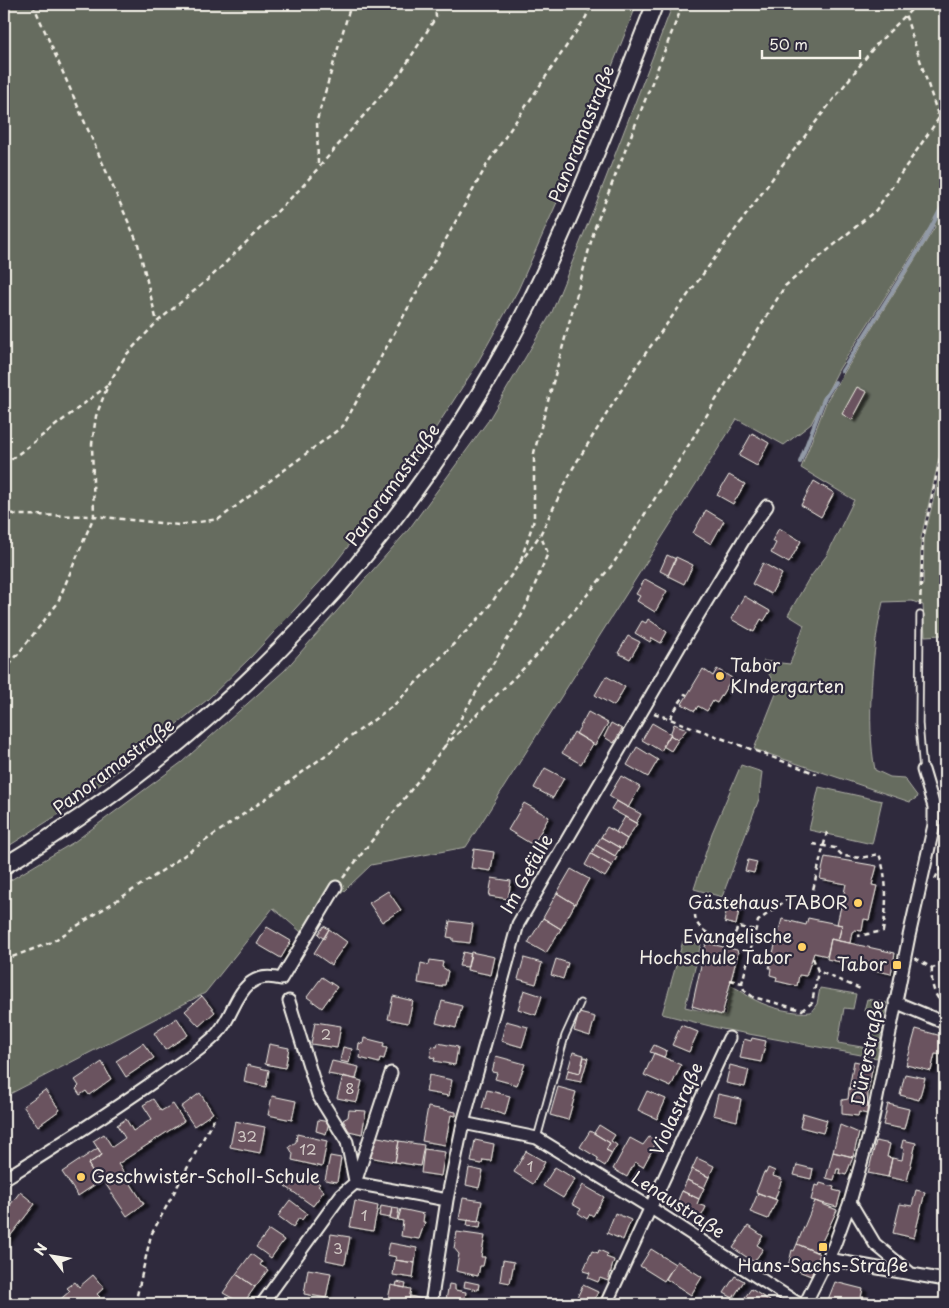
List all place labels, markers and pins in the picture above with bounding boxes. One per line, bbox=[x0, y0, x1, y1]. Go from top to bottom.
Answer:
place label: Tabor KIndergarten bbox=[730, 651, 844, 699]
marker: Tabor KIndergarten bbox=[714, 670, 726, 682]
place label: Gästehaus TABOR bbox=[688, 888, 848, 915]
marker: Gästehaus TABOR bbox=[852, 897, 864, 909]
place label: Evangelische Hochschule Tabor bbox=[639, 922, 793, 970]
marker: Evangelische Hochschule Tabor bbox=[796, 941, 808, 953]
place label: Tabor bbox=[837, 950, 888, 977]
marker: Tabor bbox=[891, 959, 903, 971]
place label: Geschwister-Scholl-Schule bbox=[91, 1162, 320, 1189]
marker: Geschwister-Scholl-Schule bbox=[75, 1171, 87, 1183]
marker: Hans-Sachs-Straße bbox=[817, 1241, 829, 1253]
place label: Hans-Sachs-Straße bbox=[738, 1251, 908, 1278]

